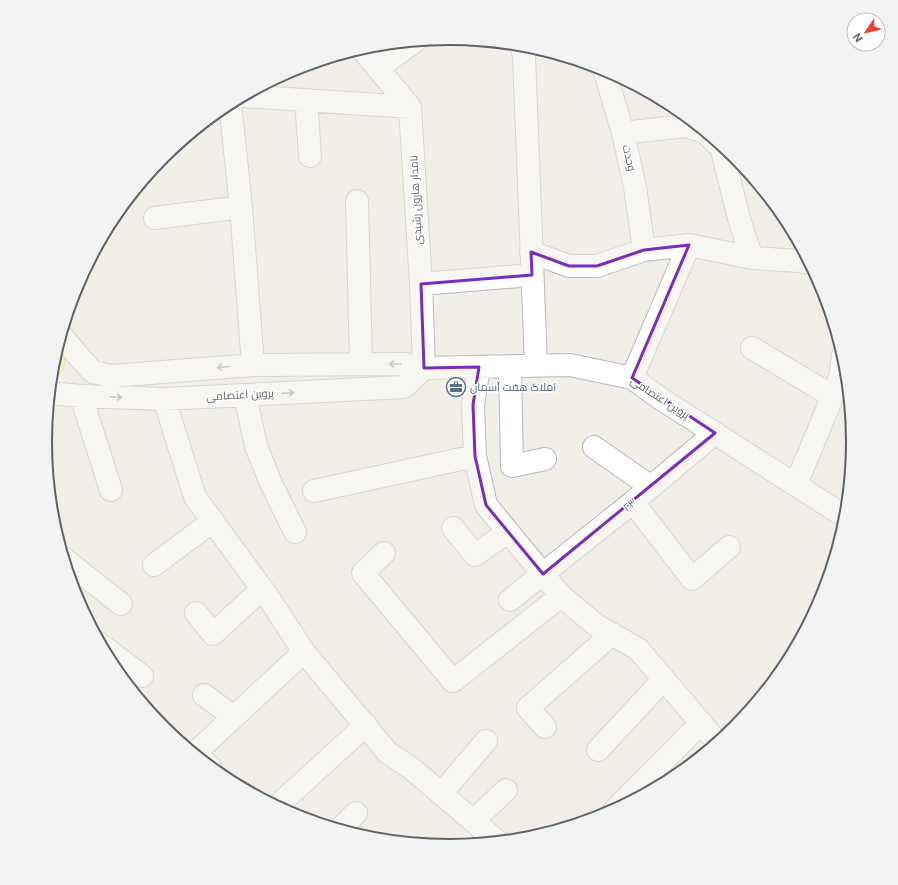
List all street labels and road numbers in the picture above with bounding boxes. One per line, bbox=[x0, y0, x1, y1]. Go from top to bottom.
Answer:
street label: وحدت bbox=[620, 144, 638, 172]
street label: نامدار هارون رشیدی bbox=[407, 155, 425, 245]
street label: پروین اعتصامی bbox=[628, 374, 692, 422]
street label: پروین اعتصامی bbox=[206, 387, 274, 403]
street label: ۲۳ bbox=[621, 496, 639, 514]

